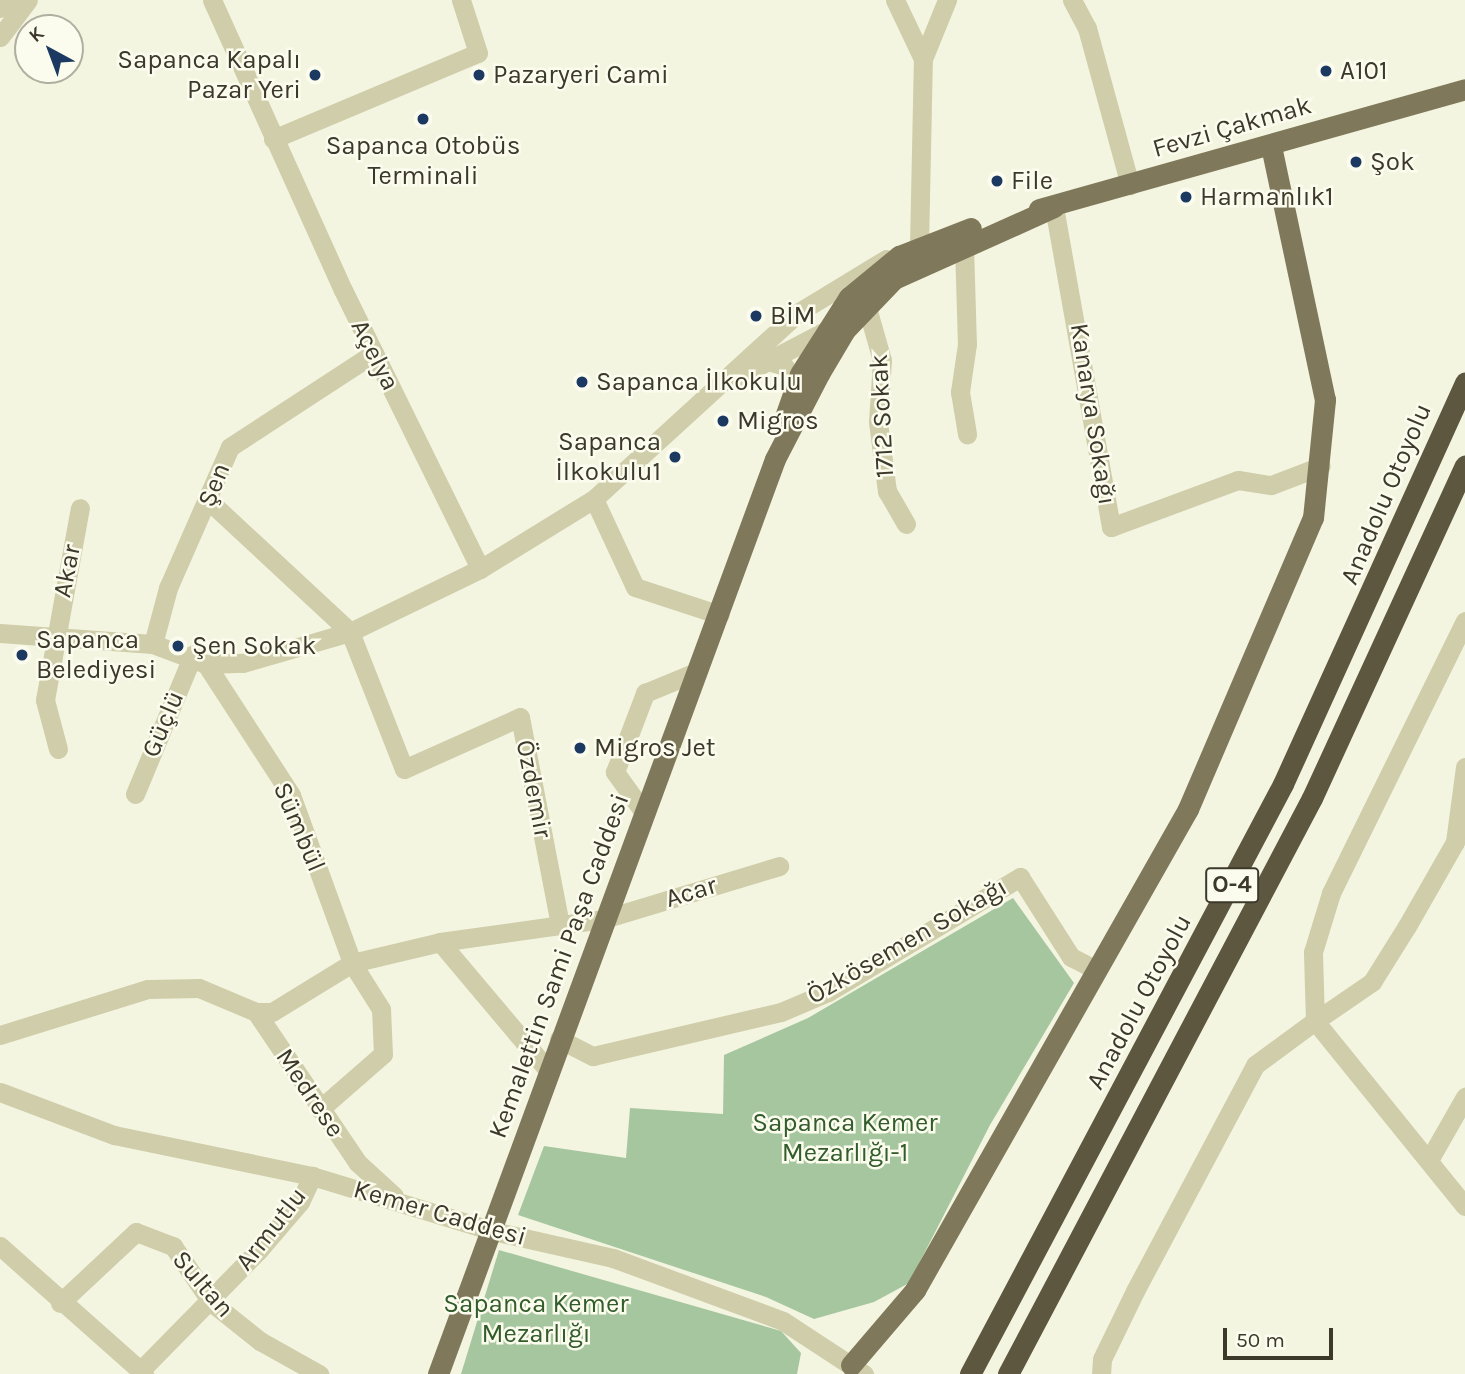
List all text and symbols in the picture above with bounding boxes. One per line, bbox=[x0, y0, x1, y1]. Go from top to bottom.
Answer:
north arrow bbox=[14, 14, 84, 84]
text: K bbox=[25, 22, 48, 47]
place label: Sapanca Kapalı Pazar Yeri bbox=[117, 44, 301, 106]
place label: A101 bbox=[1340, 55, 1388, 87]
place label: Pazaryeri Cami bbox=[493, 59, 669, 91]
marker: A101 bbox=[1318, 63, 1334, 79]
marker: Sapanca Kapalı Pazar Yeri bbox=[307, 67, 323, 83]
marker: Pazaryeri Cami bbox=[471, 67, 487, 83]
street label: Fevzi Çakmak bbox=[1149, 89, 1315, 165]
marker: Sapanca Otobüs Terminali bbox=[415, 111, 431, 127]
place label: Sapanca Otobüs Terminali bbox=[326, 130, 520, 192]
place label: Şok bbox=[1370, 146, 1415, 178]
marker: Şok bbox=[1348, 154, 1364, 170]
place label: File bbox=[1011, 165, 1053, 197]
marker: File bbox=[989, 173, 1005, 189]
place label: Harmanlık1 bbox=[1200, 181, 1334, 213]
marker: Harmanlık1 bbox=[1178, 189, 1194, 205]
place label: BİM bbox=[770, 300, 815, 332]
marker: BİM bbox=[748, 308, 764, 324]
street label: Açelya bbox=[344, 314, 406, 396]
street label: Kanarya Sokağı bbox=[1063, 321, 1123, 507]
street label: 1712 Sokak bbox=[863, 353, 901, 479]
place label: Sapanca İlkokulu bbox=[596, 366, 802, 398]
marker: Sapanca İlkokulu bbox=[574, 374, 590, 390]
street label: Anadolu Otoyolu bbox=[1334, 399, 1438, 589]
place label: Migros bbox=[737, 405, 819, 437]
marker: Migros bbox=[715, 413, 731, 429]
place label: Sapanca İlkokulu1 bbox=[556, 426, 661, 488]
marker: Sapanca İlkokulu1 bbox=[667, 449, 683, 465]
street label: Şen bbox=[191, 458, 237, 512]
street label: Akar bbox=[47, 542, 87, 600]
place label: Sapanca Belediyesi bbox=[36, 624, 156, 686]
place label: Şen Sokak bbox=[192, 630, 316, 662]
marker: Şen Sokak bbox=[170, 638, 186, 654]
marker: Sapanca Belediyesi bbox=[14, 647, 30, 663]
street label: Güçlü bbox=[135, 686, 191, 762]
place label: Migros Jet bbox=[594, 732, 716, 764]
street label: Özdemir bbox=[509, 737, 559, 841]
marker: Migros Jet bbox=[572, 740, 588, 756]
street label: Sümbül bbox=[266, 778, 332, 876]
street label: Kemalettin Sami Paşa Caddesi bbox=[482, 789, 636, 1143]
road number: O-4 bbox=[1204, 864, 1260, 906]
street label: Acar bbox=[662, 869, 720, 915]
street label: Özkösemen Sokağı bbox=[801, 871, 1013, 1011]
street label: Anadolu Otoyolu bbox=[1080, 909, 1198, 1095]
street label: Medrese bbox=[269, 1043, 351, 1143]
park label: Sapanca Kemer Mezarlığı-1 bbox=[752, 1107, 938, 1168]
street label: Kemer Caddesi bbox=[350, 1173, 530, 1253]
street label: Armutlu bbox=[229, 1181, 313, 1277]
street label: Sultan bbox=[165, 1244, 241, 1324]
park label: Sapanca Kemer Mezarlığı bbox=[443, 1288, 629, 1350]
scale bar bbox=[1227, 1314, 1337, 1358]
text: 50 m bbox=[1236, 1328, 1285, 1352]

